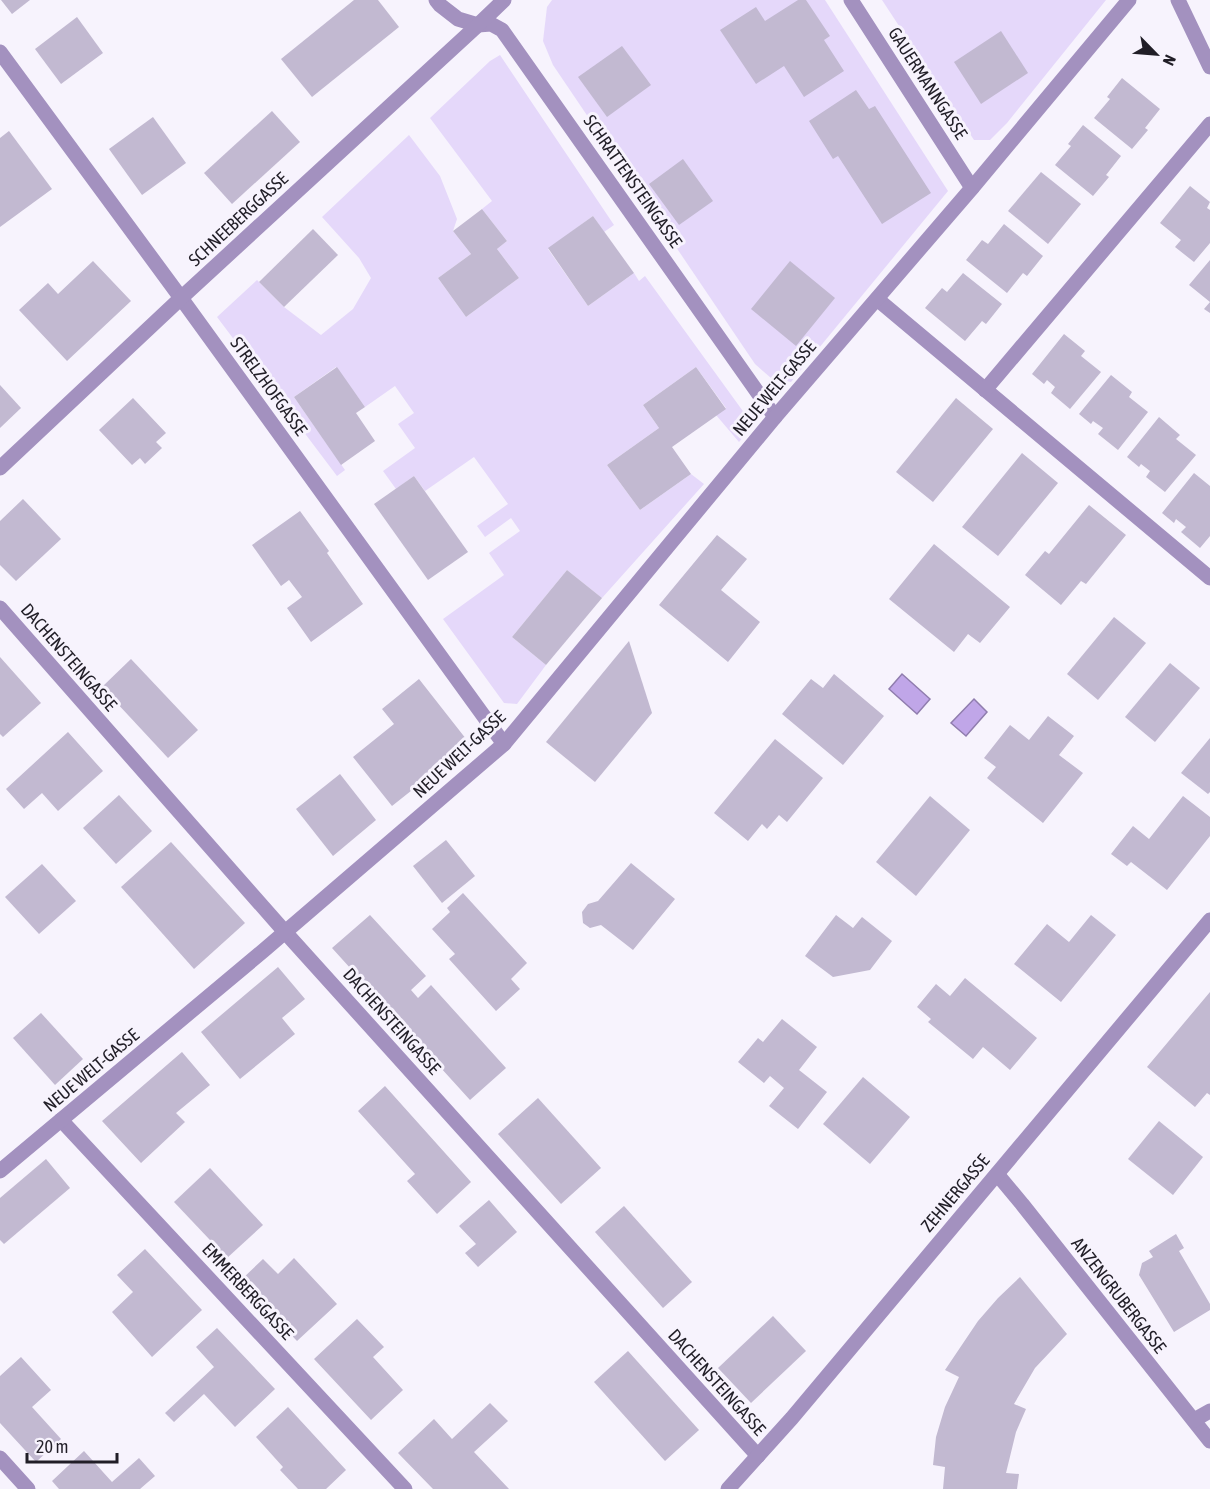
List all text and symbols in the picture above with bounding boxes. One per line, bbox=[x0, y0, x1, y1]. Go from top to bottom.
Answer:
street label: GAUERMANNGASSE bbox=[884, 23, 972, 143]
north arrow bbox=[1126, 24, 1186, 84]
text: N bbox=[1159, 52, 1180, 68]
street label: SCHRATTENSTEINGASSE bbox=[579, 111, 687, 252]
street label: SCHNEEBERGGASSE bbox=[184, 168, 292, 270]
street label: STRELZHOFGASSE bbox=[226, 333, 312, 440]
street label: NEUE WELT-GASSE bbox=[728, 336, 820, 440]
street label: DACHENSTEINGASSE bbox=[17, 599, 122, 715]
street label: NEUE WELT-GASSE bbox=[409, 706, 509, 802]
street label: DACHENSTEINGASSE bbox=[339, 964, 445, 1079]
street label: NEUE WELT-GASSE bbox=[39, 1024, 143, 1116]
street label: ZEHNERGASSE bbox=[917, 1150, 994, 1236]
street label: ANZENGRUBERGASSE bbox=[1067, 1233, 1171, 1357]
street label: EMMERBERGGASSE bbox=[198, 1238, 298, 1344]
street label: DACHENSTEINGASSE bbox=[664, 1325, 770, 1440]
scale bar bbox=[27, 1426, 117, 1464]
text: 20 m bbox=[36, 1436, 68, 1457]

